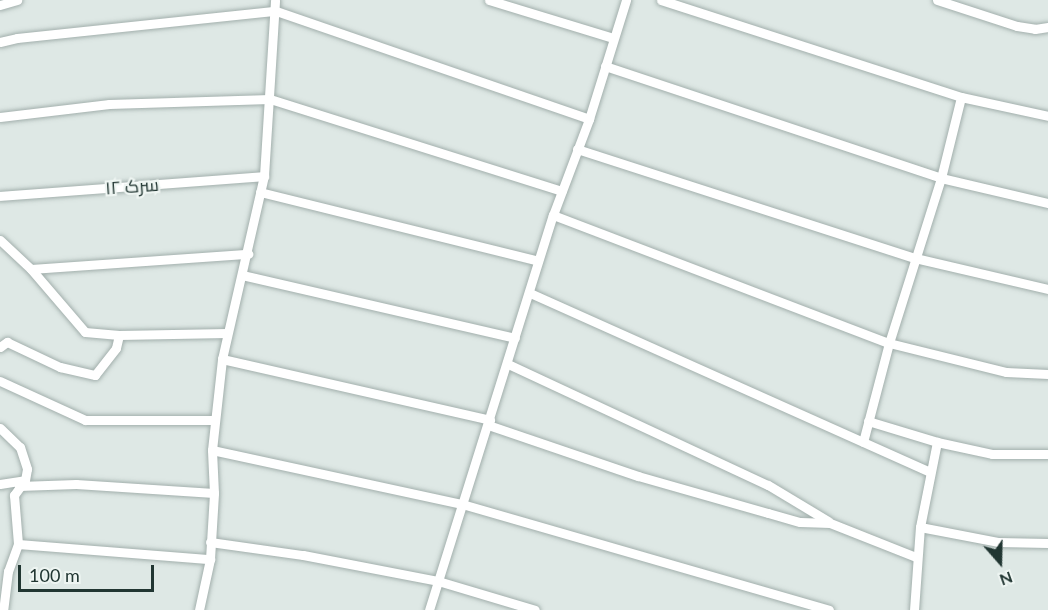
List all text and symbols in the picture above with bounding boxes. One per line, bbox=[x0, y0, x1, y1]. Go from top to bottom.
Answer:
street label: سرک ۱۲ bbox=[104, 173, 160, 199]
north arrow bbox=[970, 532, 1030, 592]
scale bar bbox=[21, 553, 158, 591]
text: 100 m bbox=[29, 564, 80, 586]
text: N bbox=[997, 568, 1015, 590]

